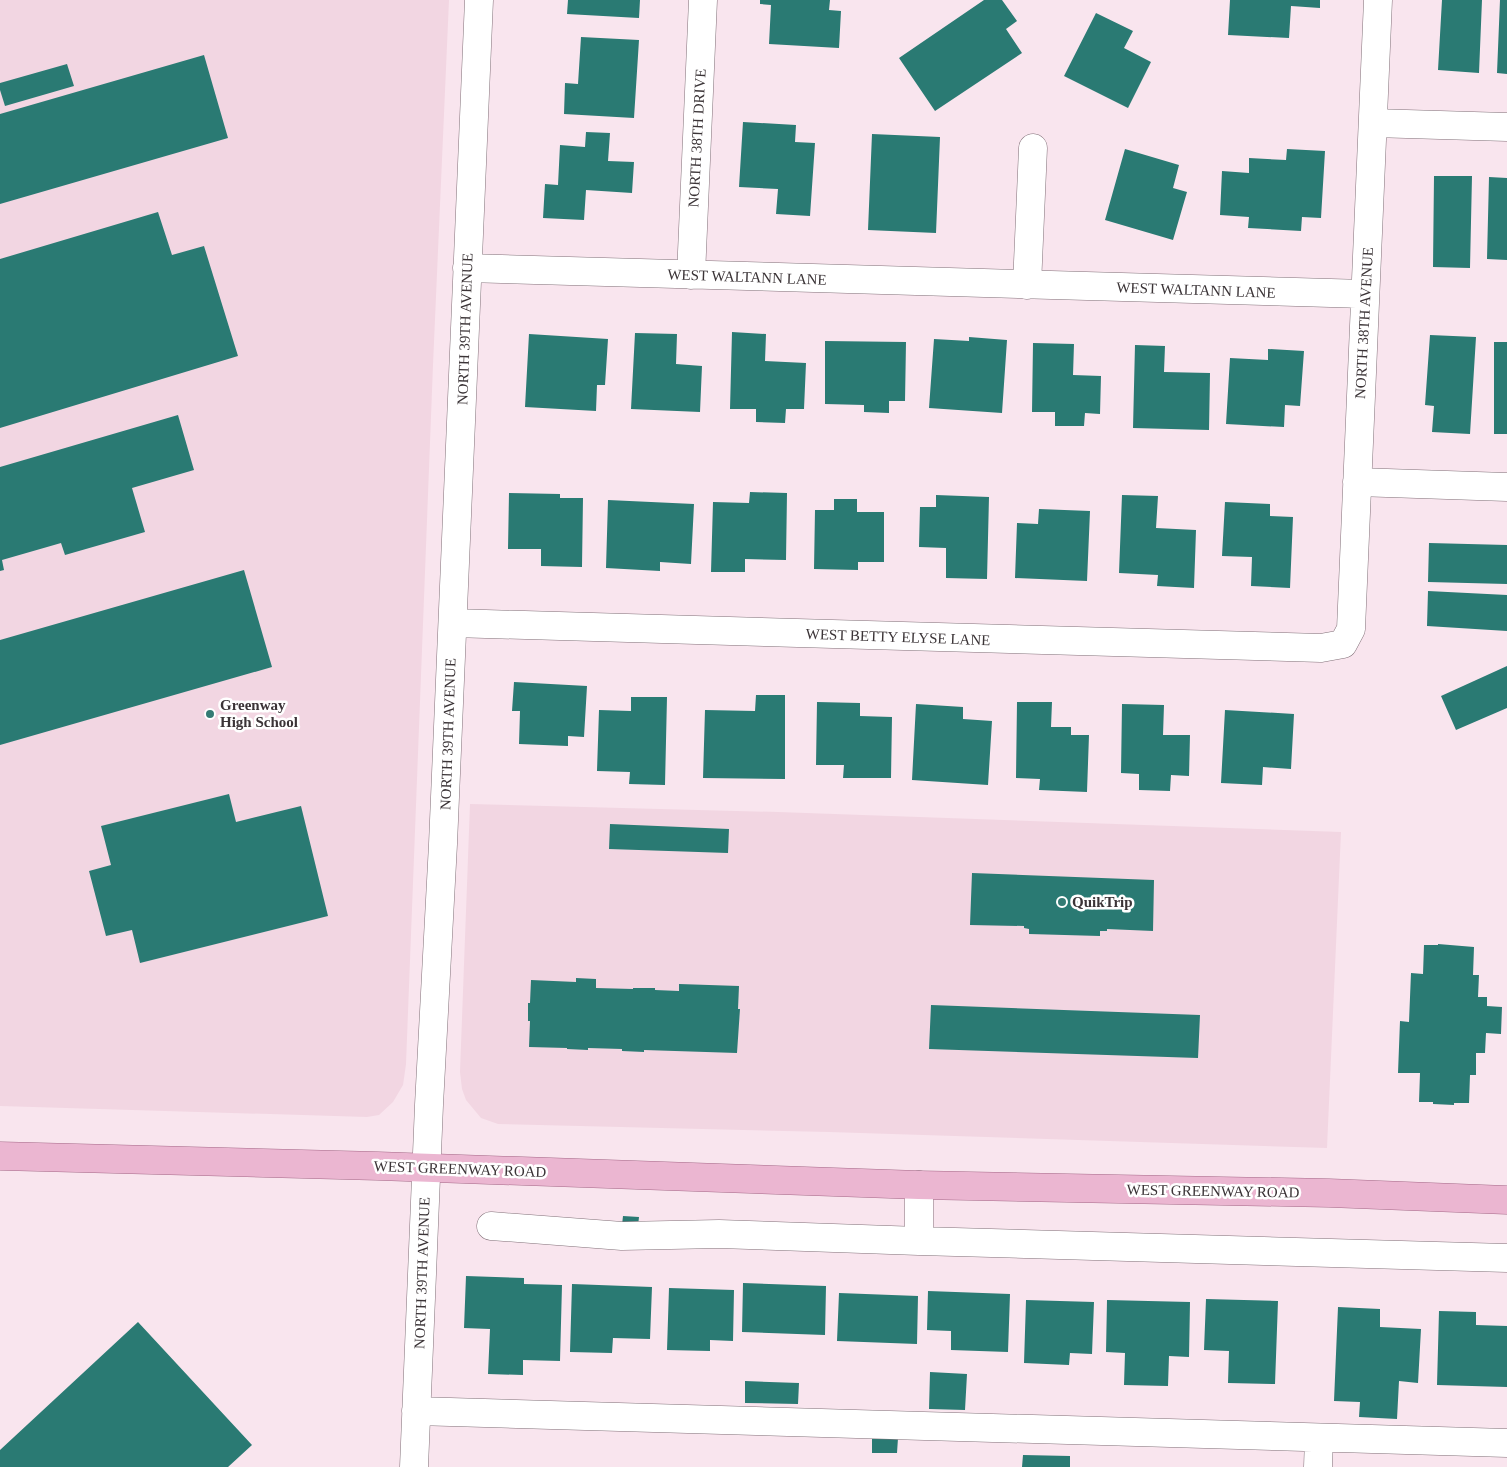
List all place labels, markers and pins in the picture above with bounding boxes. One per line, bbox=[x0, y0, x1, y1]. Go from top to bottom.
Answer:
place label: Greenway High School bbox=[220, 697, 298, 730]
marker: Greenway High School bbox=[204, 708, 216, 720]
place label: QuikTrip bbox=[1072, 894, 1133, 910]
marker: QuikTrip bbox=[1056, 896, 1068, 908]

